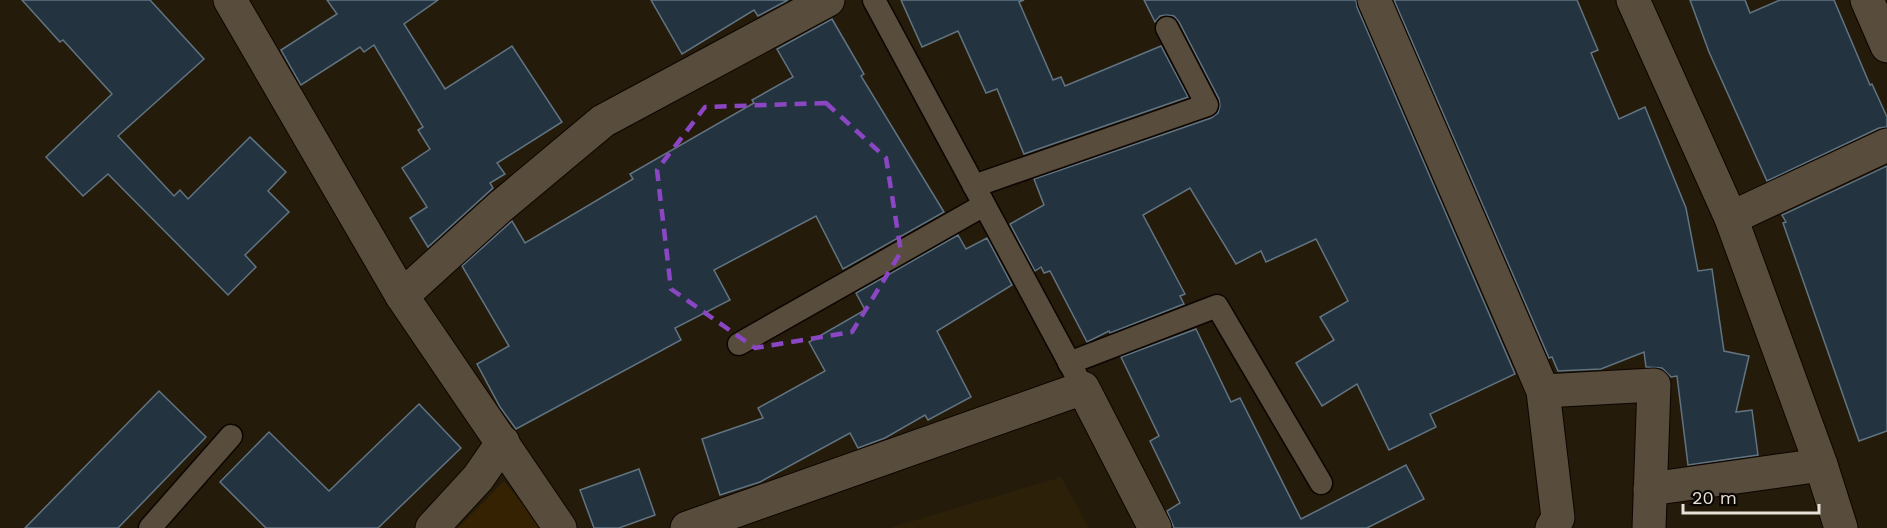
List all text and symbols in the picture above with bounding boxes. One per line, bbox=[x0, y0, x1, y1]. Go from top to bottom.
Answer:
scale bar bbox=[1683, 477, 1820, 515]
text: 20 m bbox=[1692, 487, 1737, 508]

